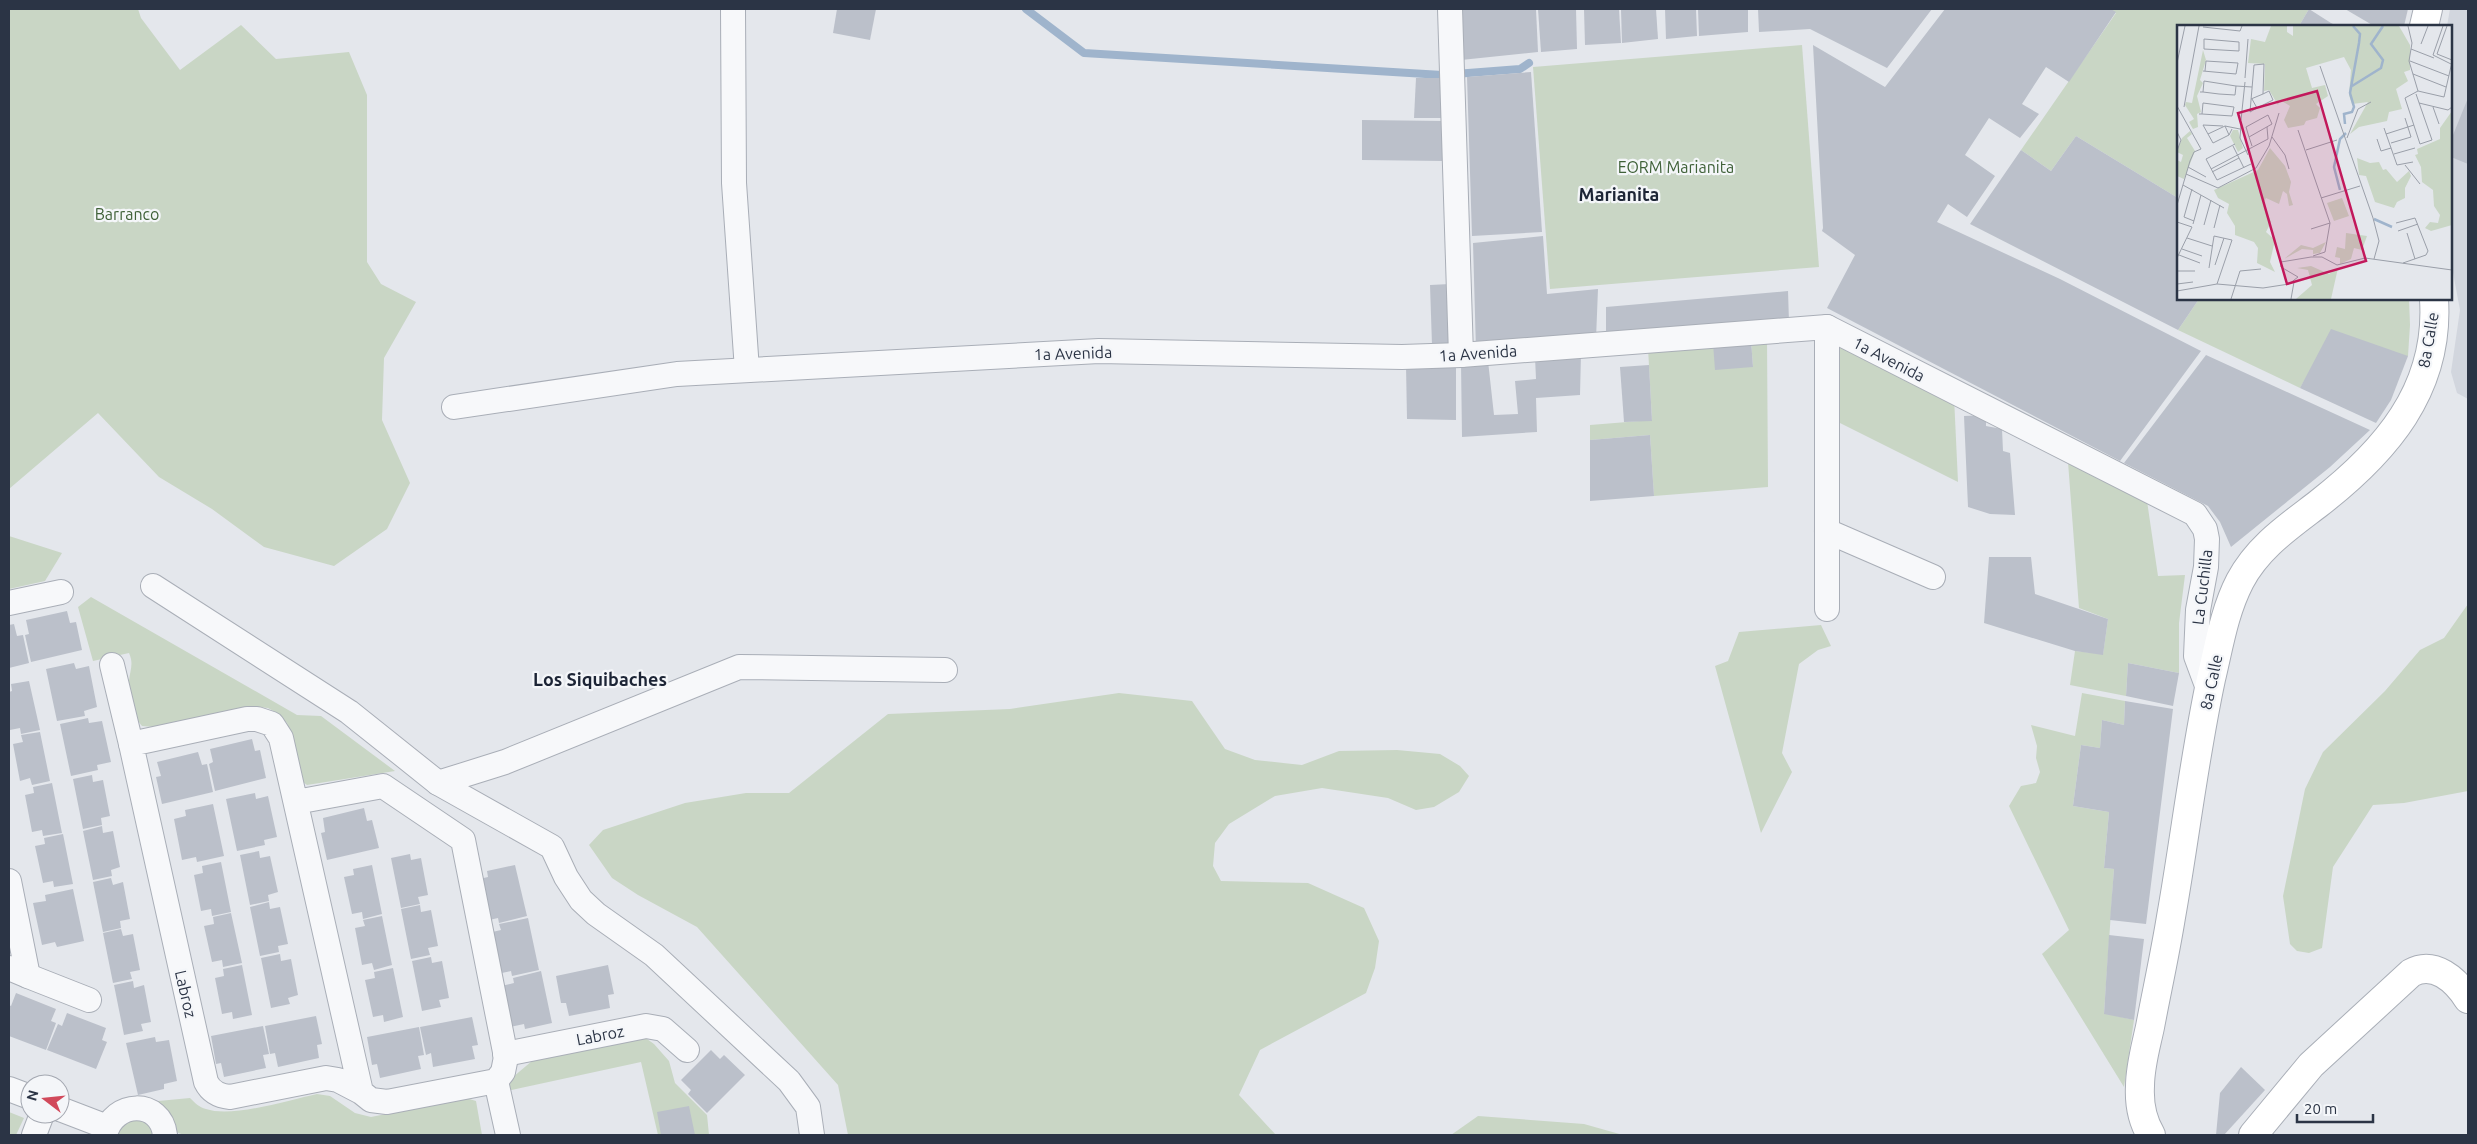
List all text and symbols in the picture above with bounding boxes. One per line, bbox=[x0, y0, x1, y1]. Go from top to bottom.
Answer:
inset map bbox=[2177, 25, 2452, 300]
park label: EORM Marianita bbox=[1618, 158, 1734, 176]
district label: Marianita bbox=[1579, 184, 1659, 204]
park label: Barranco bbox=[95, 205, 159, 223]
street label: 8a Calle bbox=[2414, 311, 2442, 369]
street label: 1a Avenida bbox=[1850, 333, 1928, 385]
street label: 1a Avenida bbox=[1438, 341, 1518, 365]
street label: 1a Avenida bbox=[1034, 343, 1112, 363]
street label: La Cuchilla bbox=[2188, 548, 2216, 626]
street label: 8a Calle bbox=[2196, 653, 2226, 711]
district label: Los Siquibaches bbox=[533, 669, 667, 689]
street label: Labroz bbox=[172, 968, 200, 1020]
street label: Labroz bbox=[575, 1022, 625, 1048]
north arrow bbox=[20, 1074, 70, 1124]
text: N bbox=[23, 1088, 42, 1103]
scale bar bbox=[2297, 1092, 2373, 1124]
text: 20 m bbox=[2304, 1100, 2337, 1117]

